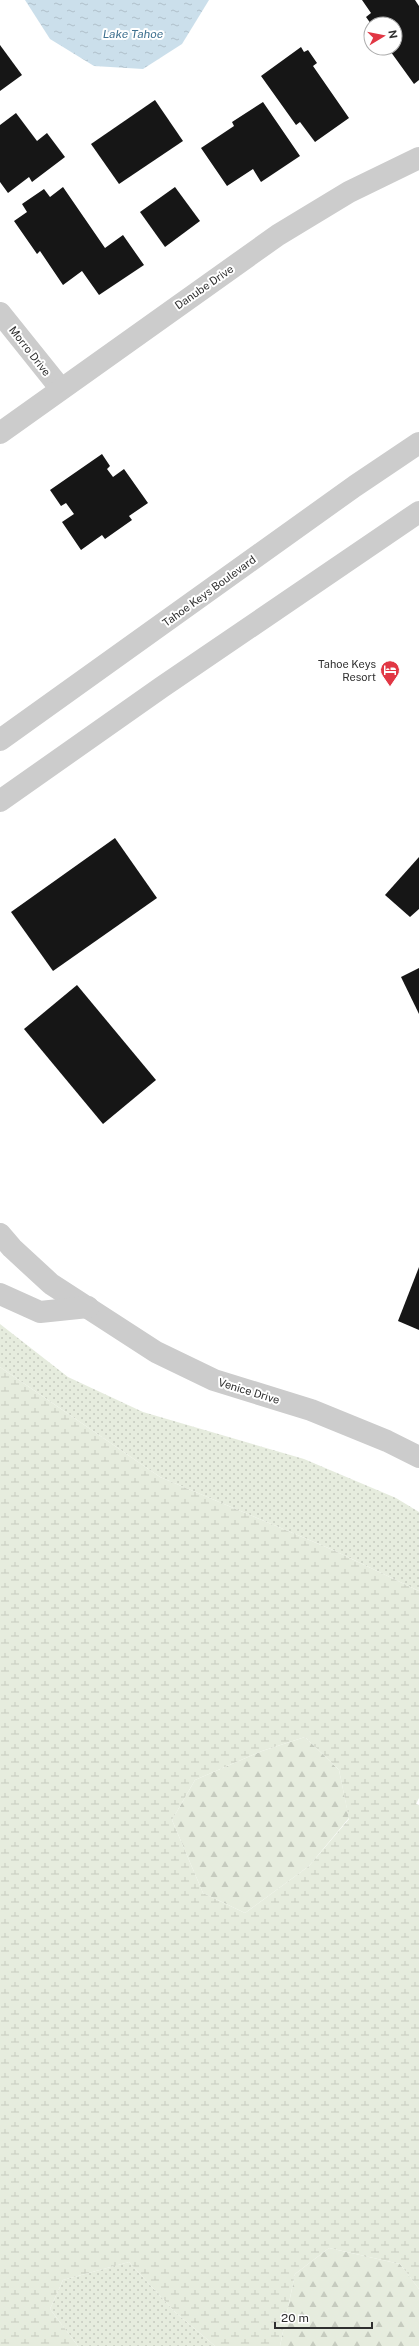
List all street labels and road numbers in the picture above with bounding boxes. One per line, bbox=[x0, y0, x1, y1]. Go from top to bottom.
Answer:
street label: Danube Drive bbox=[173, 263, 235, 311]
street label: Morro Drive bbox=[7, 324, 53, 378]
street label: Tahoe Keys Boulevard bbox=[160, 553, 258, 629]
street label: Venice Drive bbox=[217, 1376, 281, 1406]

